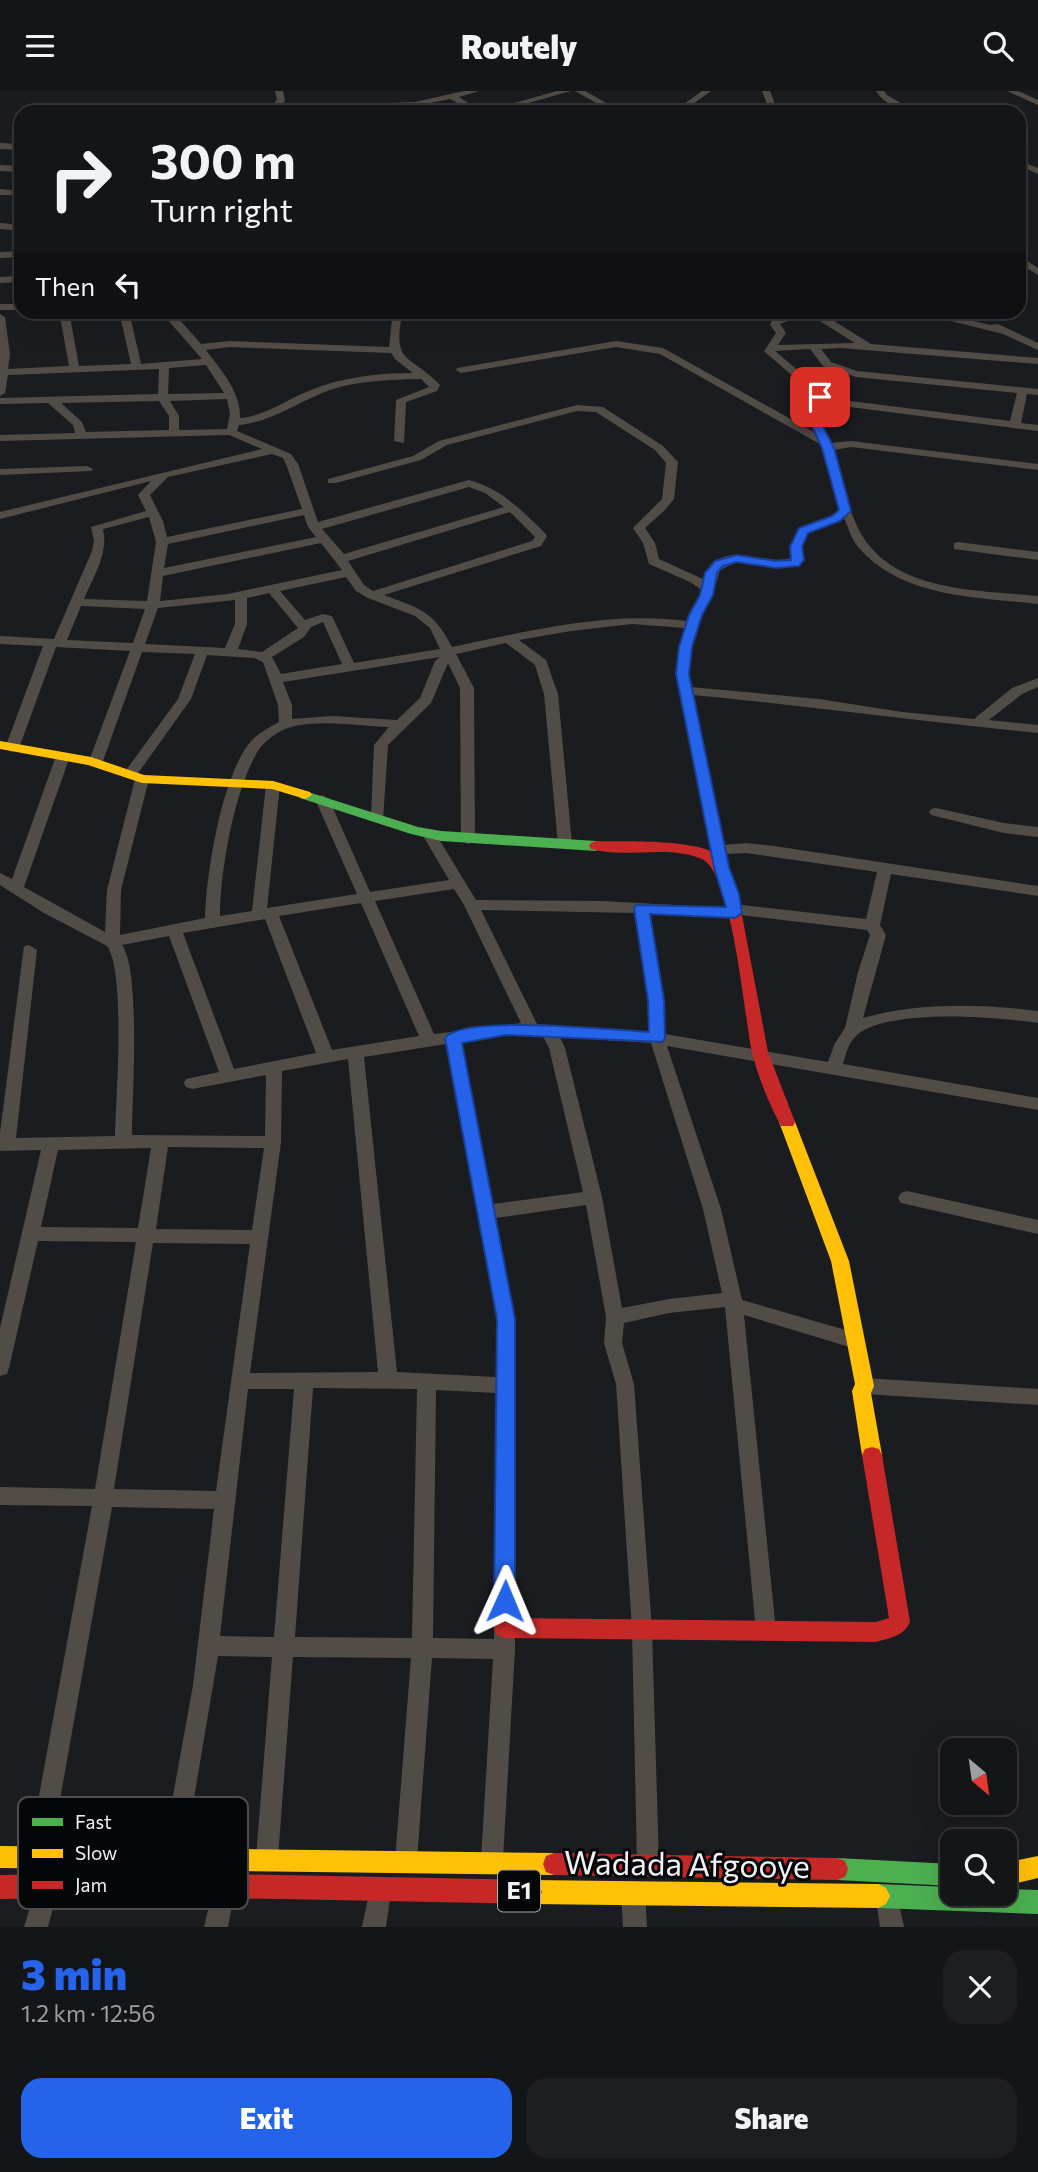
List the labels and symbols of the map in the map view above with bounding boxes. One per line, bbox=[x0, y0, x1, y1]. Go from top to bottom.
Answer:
pin bbox=[790, 367, 850, 427]
position arrow bbox=[468, 1564, 542, 1638]
north arrow bbox=[940, 1738, 1017, 1815]
legend bbox=[18, 1797, 248, 1909]
text: Fast bbox=[75, 1810, 112, 1833]
text: Slow bbox=[75, 1841, 117, 1864]
street label: Wadada Afgooye bbox=[564, 1841, 810, 1885]
road number: E1 bbox=[498, 1871, 540, 1912]
text: Jam bbox=[75, 1873, 107, 1896]

